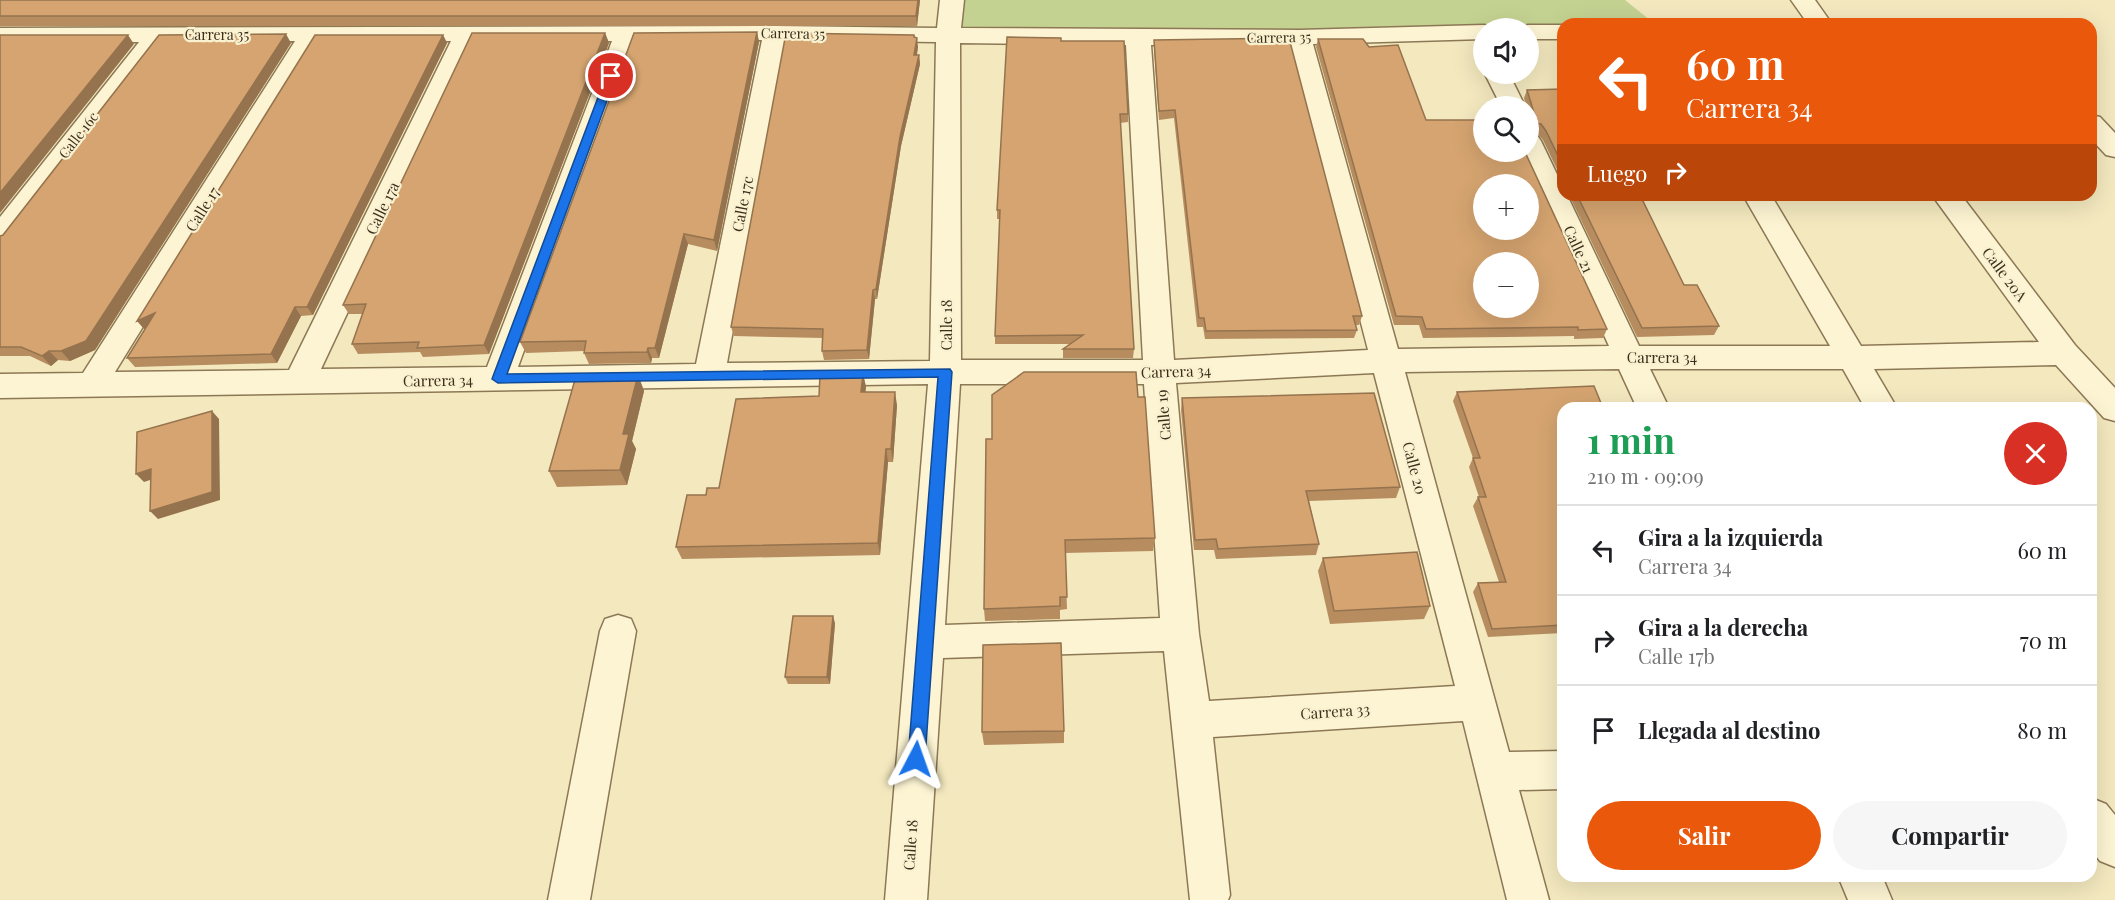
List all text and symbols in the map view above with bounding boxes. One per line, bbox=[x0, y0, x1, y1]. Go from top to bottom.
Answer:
map controls bbox=[1473, 18, 1539, 318]
button: sound bbox=[1473, 18, 1539, 84]
street label: Carrera 35 bbox=[761, 23, 826, 43]
street label: Carrera 35 bbox=[185, 25, 249, 44]
street label: Carrera 35 bbox=[1247, 27, 1312, 47]
text: 60 m bbox=[1686, 35, 1784, 91]
icon: left bbox=[1587, 42, 1665, 120]
pin bbox=[585, 50, 636, 101]
icon: arrive bbox=[594, 59, 627, 92]
text: Carrera 34 bbox=[1686, 89, 1813, 125]
button: search bbox=[1473, 96, 1539, 162]
street label: Calle 16c bbox=[54, 108, 102, 162]
icon: right bbox=[1659, 156, 1692, 189]
text: Luego bbox=[1587, 158, 1647, 188]
street label: Calle 17c bbox=[727, 174, 757, 234]
button: + bbox=[1473, 174, 1539, 240]
street label: Calle 17a bbox=[361, 178, 404, 238]
street label: Calle 17 bbox=[180, 183, 224, 235]
street label: Calle 21 bbox=[1559, 222, 1599, 276]
street label: Calle 20A bbox=[1978, 243, 2032, 306]
button: − bbox=[1473, 252, 1539, 318]
street label: Calle 18 bbox=[936, 299, 956, 350]
street label: Carrera 34 bbox=[1627, 347, 1697, 367]
street label: Carrera 34 bbox=[1141, 360, 1211, 382]
street label: Carrera 34 bbox=[403, 369, 473, 391]
street label: Calle 19 bbox=[1151, 389, 1175, 441]
text: 1 min bbox=[1587, 415, 1675, 463]
button: close bbox=[2004, 422, 2067, 485]
street label: Calle 20 bbox=[1398, 439, 1432, 497]
text: 210 m · 09:09 bbox=[1587, 462, 1704, 489]
text: Gira a la izquierda bbox=[1638, 522, 1823, 552]
icon: left bbox=[1587, 534, 1620, 567]
text: 60 m bbox=[2017, 535, 2067, 565]
text: Carrera 34 bbox=[1638, 552, 1732, 579]
text: Gira a la derecha bbox=[1638, 612, 1808, 642]
icon: right bbox=[1587, 624, 1620, 657]
text: 70 m bbox=[2020, 625, 2067, 655]
text: Calle 17b bbox=[1638, 642, 1715, 669]
street label: Carrera 33 bbox=[1300, 699, 1371, 723]
icon: arrive bbox=[1587, 714, 1620, 747]
text: Llegada al destino bbox=[1638, 715, 1820, 745]
text: 80 m bbox=[2017, 715, 2067, 745]
position arrow bbox=[884, 727, 948, 791]
button: Salir bbox=[1587, 801, 1821, 870]
button: Compartir bbox=[1833, 801, 2067, 870]
street label: Calle 18 bbox=[898, 819, 922, 871]

